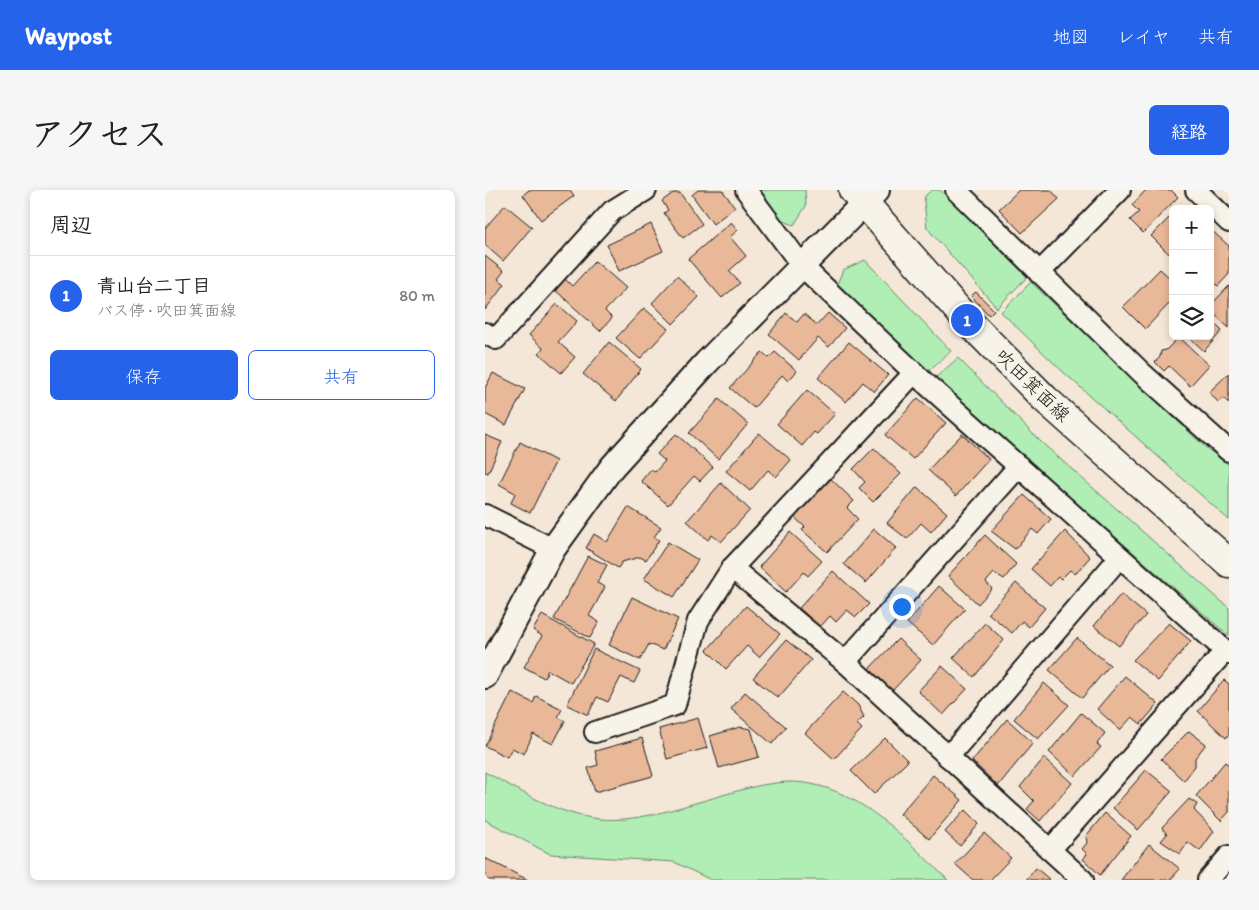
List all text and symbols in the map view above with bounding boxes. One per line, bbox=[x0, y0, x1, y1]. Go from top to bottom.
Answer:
text: Waypost bbox=[25, 21, 112, 50]
text: 地図 bbox=[1053, 26, 1089, 48]
text: レイヤ bbox=[1117, 26, 1170, 48]
text: 共有 bbox=[1198, 26, 1234, 48]
button: 経路 bbox=[1149, 105, 1229, 155]
text: アクセス bbox=[30, 113, 168, 155]
map controls bbox=[1169, 205, 1214, 340]
button: + bbox=[1169, 205, 1214, 250]
text: 周辺 bbox=[50, 212, 92, 237]
button: − bbox=[1169, 250, 1214, 295]
text: 青山台二丁目 bbox=[97, 274, 211, 297]
text: 1 bbox=[62, 286, 70, 305]
text: 80 m bbox=[399, 286, 435, 305]
button: layers bbox=[1169, 295, 1214, 340]
text: バス停 · 吹田箕面線 bbox=[97, 301, 236, 320]
pin: 1 bbox=[951, 301, 983, 339]
street label: 吹田箕面線 bbox=[990, 344, 1075, 427]
button: 保存 bbox=[50, 350, 238, 400]
button: 共有 bbox=[248, 350, 435, 400]
your location bbox=[889, 594, 915, 620]

